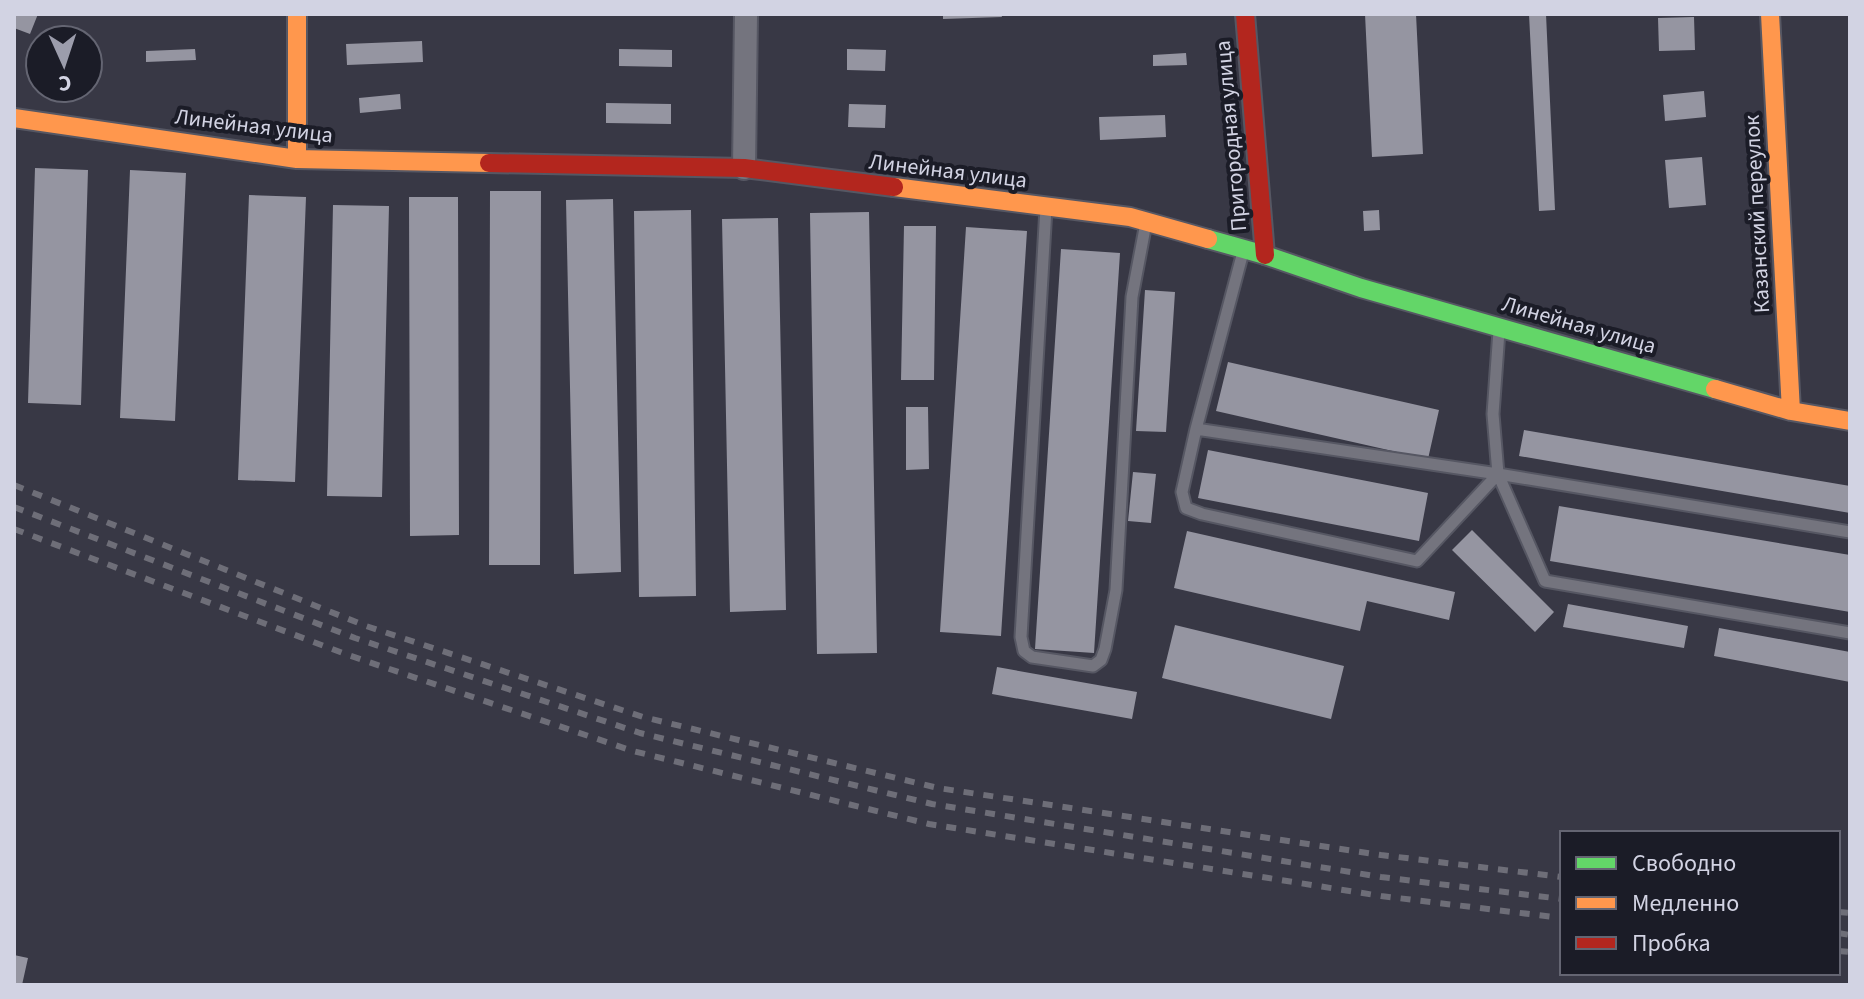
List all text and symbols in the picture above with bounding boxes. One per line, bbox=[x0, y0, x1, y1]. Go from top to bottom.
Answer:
north arrow bbox=[24, 24, 104, 104]
street label: Пригородная улица bbox=[1207, 39, 1255, 233]
text: С bbox=[58, 67, 72, 99]
street label: Линейная улица bbox=[173, 100, 335, 152]
street label: Казанский переулок bbox=[1736, 114, 1778, 314]
street label: Линейная улица bbox=[867, 145, 1029, 197]
street label: Линейная улица bbox=[1498, 288, 1660, 362]
legend bbox=[1560, 831, 1840, 975]
text: Свободно bbox=[1632, 846, 1736, 881]
text: Медленно bbox=[1632, 886, 1739, 921]
text: Пробка bbox=[1632, 926, 1711, 961]

